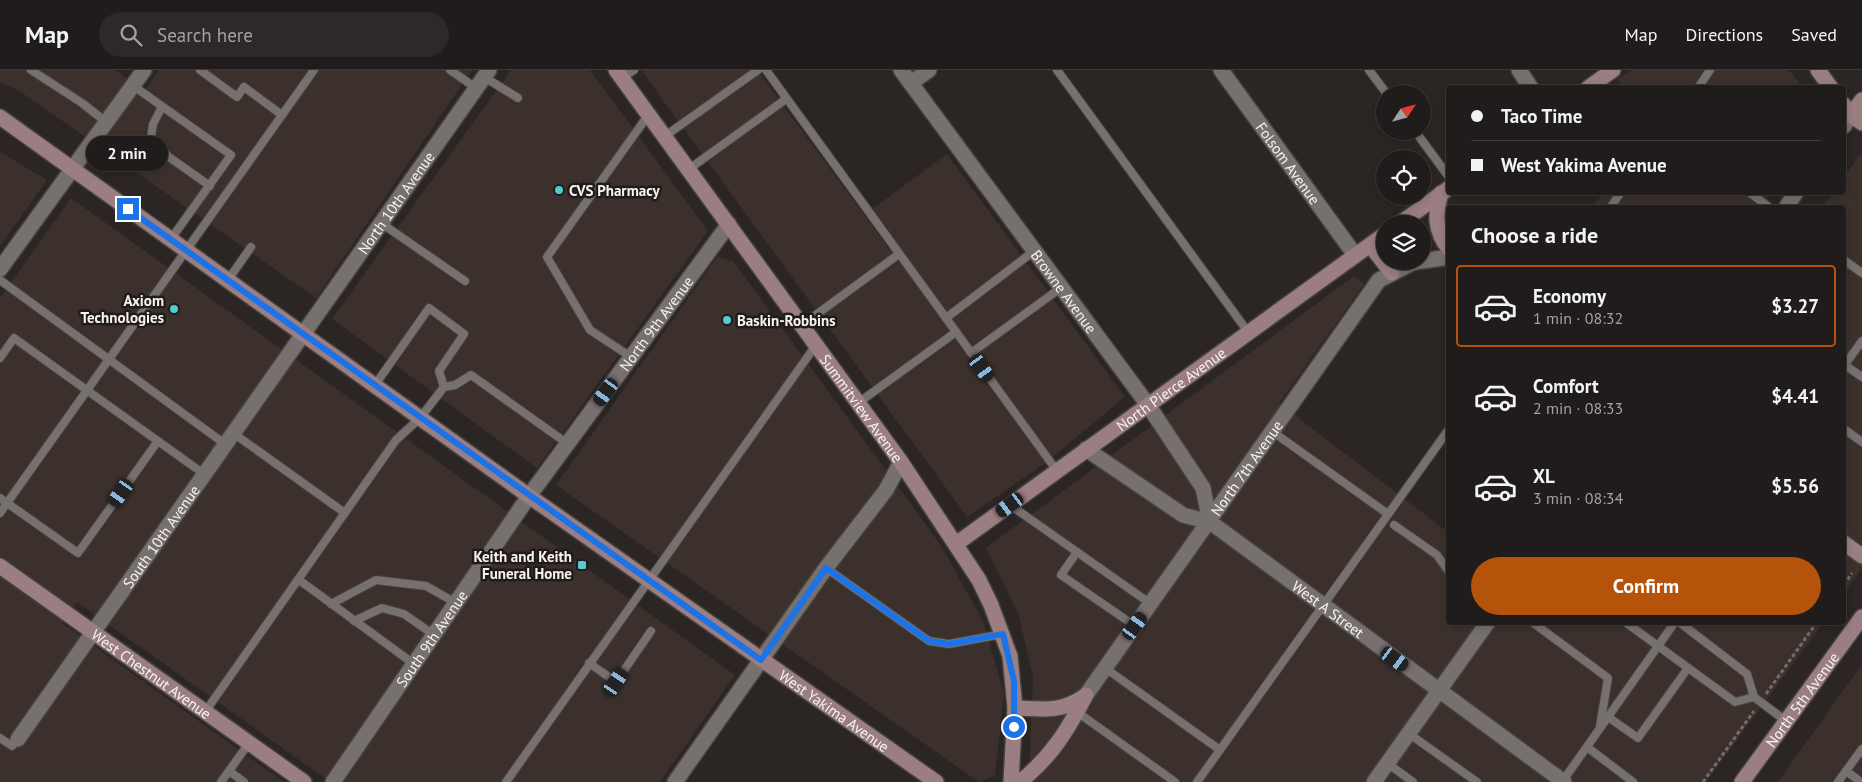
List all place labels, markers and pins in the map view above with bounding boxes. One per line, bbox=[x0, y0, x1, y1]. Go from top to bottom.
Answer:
place label: CVS Pharmacy bbox=[569, 181, 660, 200]
marker: CVS Pharmacy bbox=[553, 184, 565, 196]
place label: Axiom Technologies bbox=[80, 291, 164, 327]
marker: Axiom Technologies bbox=[168, 303, 180, 315]
place label: Baskin-Robbins bbox=[737, 311, 836, 330]
marker: Baskin-Robbins bbox=[721, 314, 733, 326]
place label: Keith and Keith Funeral Home bbox=[473, 547, 572, 583]
marker: Keith and Keith Funeral Home bbox=[576, 559, 588, 571]

